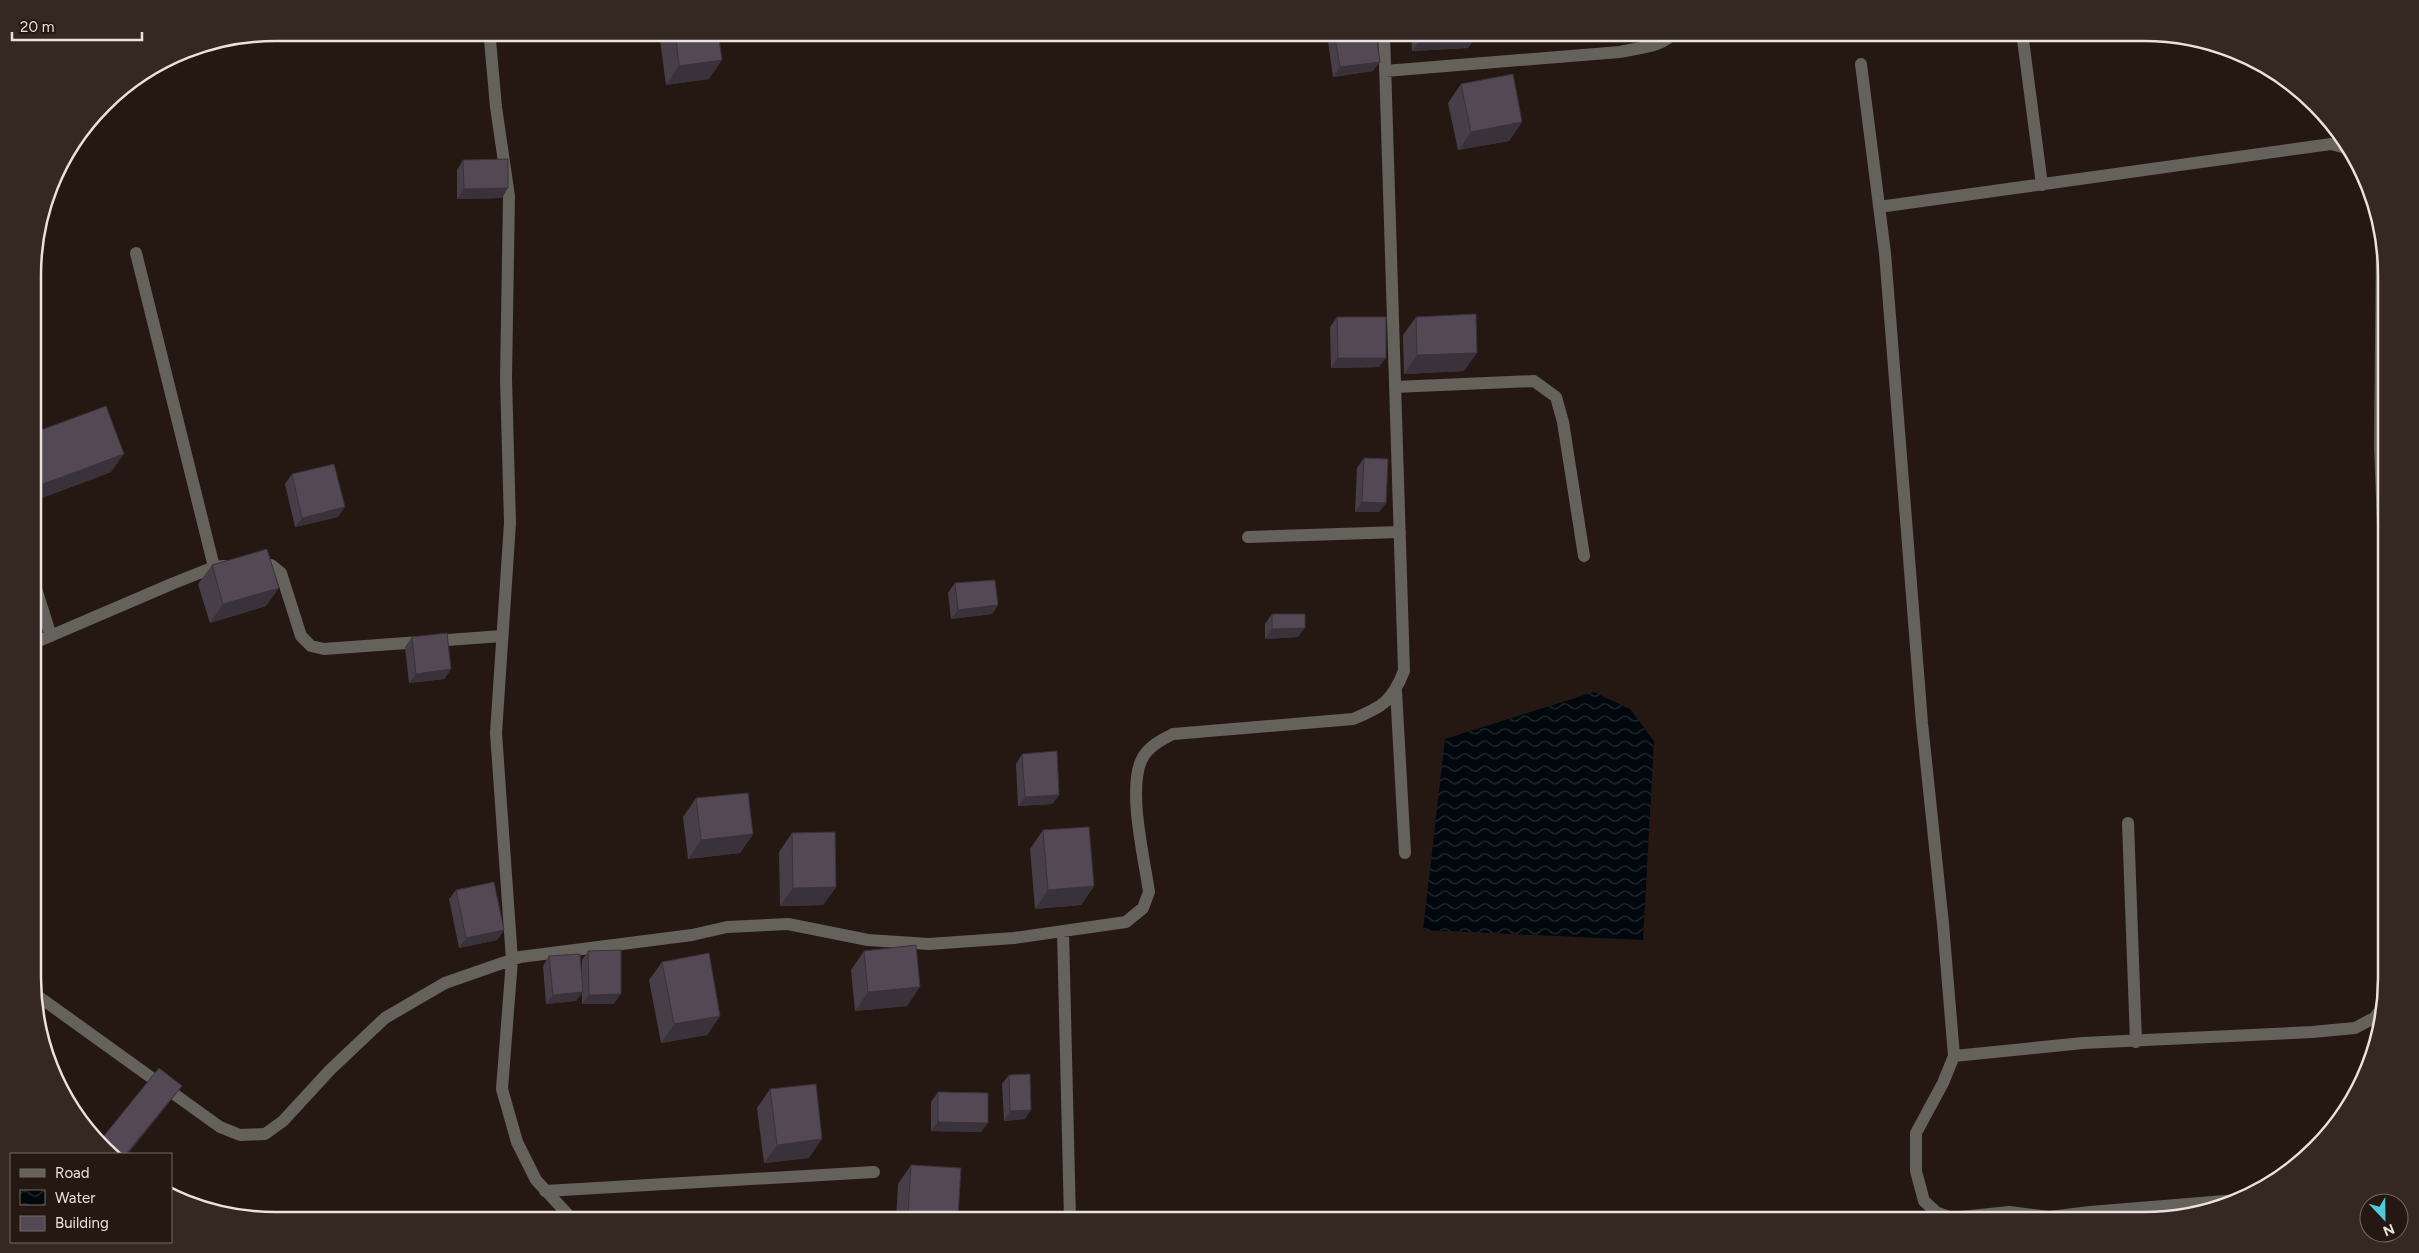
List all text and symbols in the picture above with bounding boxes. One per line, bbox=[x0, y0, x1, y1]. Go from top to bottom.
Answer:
scale bar bbox=[12, 10, 142, 42]
text: 20 m bbox=[20, 18, 54, 36]
legend bbox=[10, 1153, 172, 1243]
text: Road bbox=[55, 1164, 90, 1182]
text: Water bbox=[55, 1189, 95, 1207]
north arrow bbox=[2359, 1193, 2409, 1243]
text: Building bbox=[55, 1214, 109, 1232]
text: N bbox=[2380, 1220, 2397, 1239]

